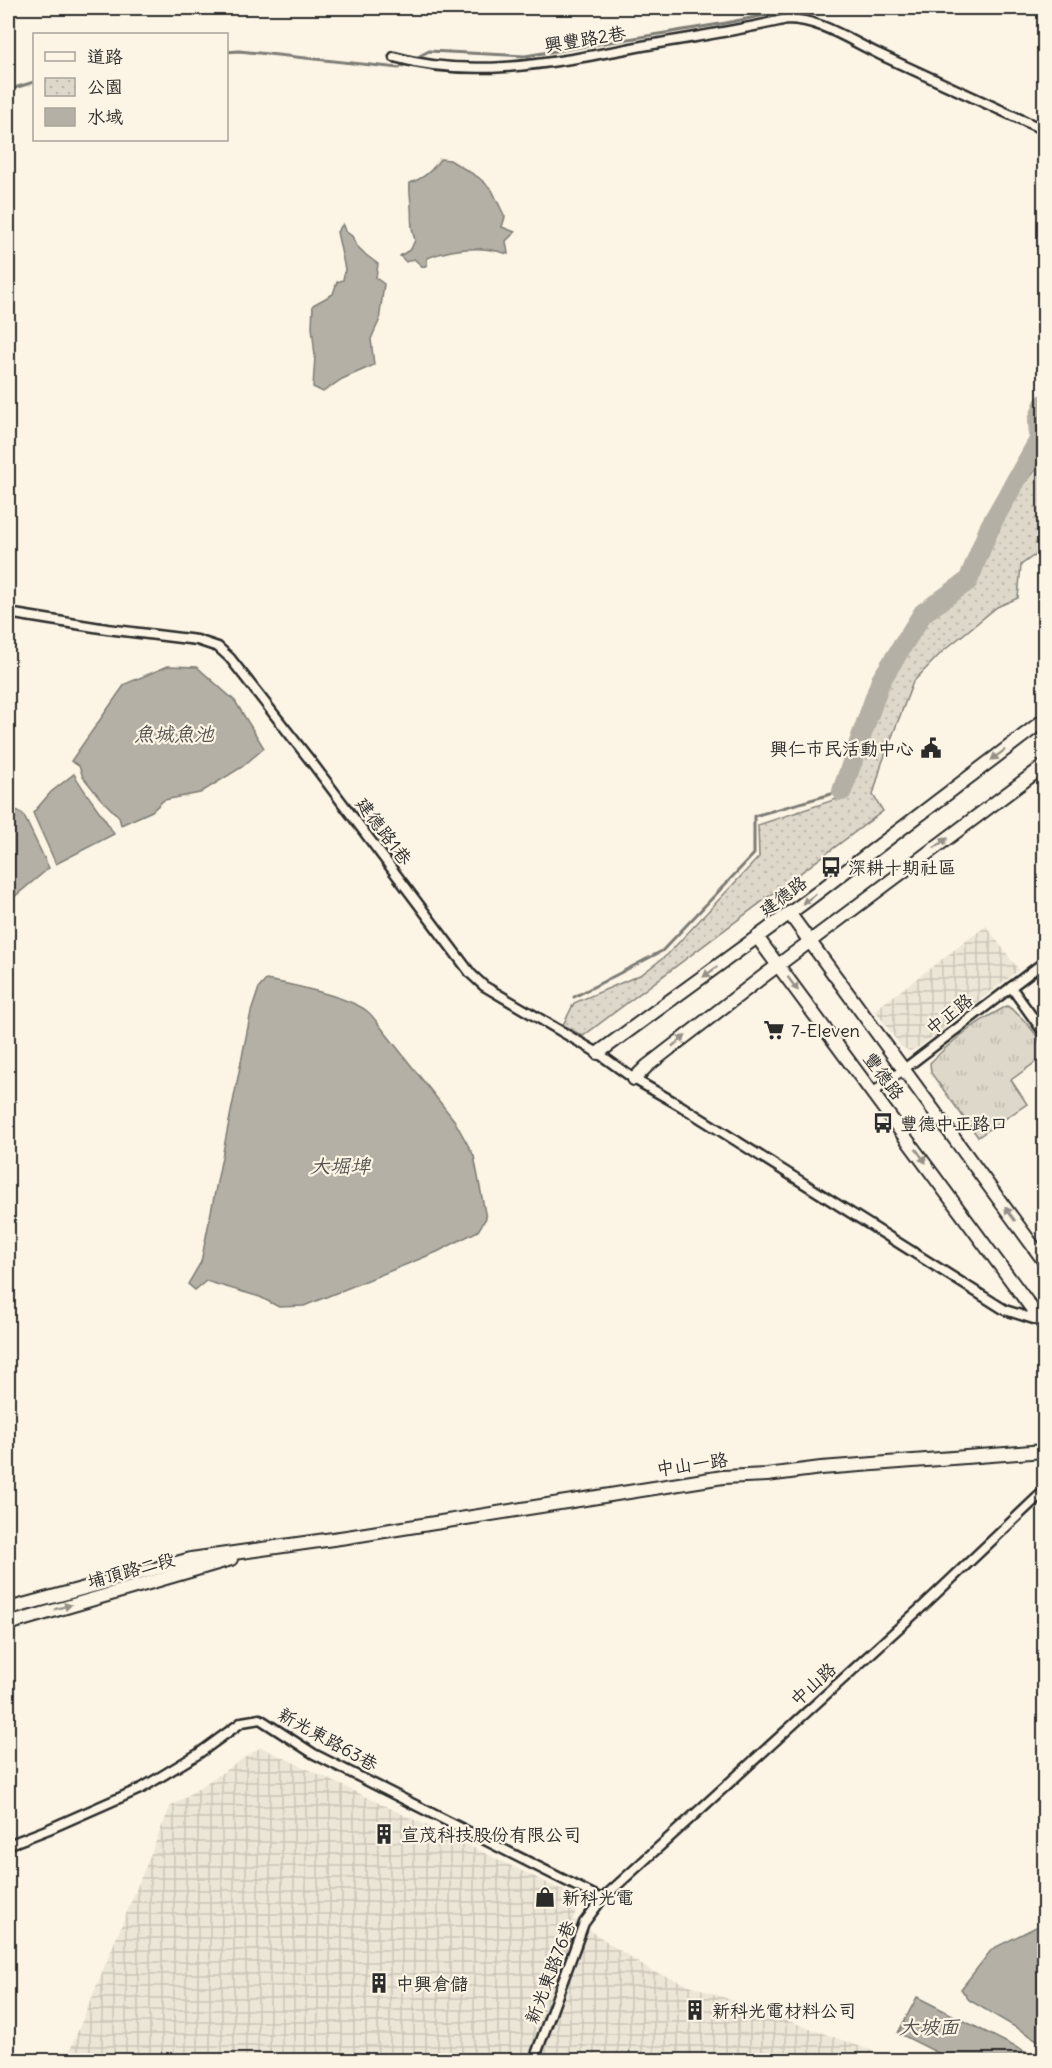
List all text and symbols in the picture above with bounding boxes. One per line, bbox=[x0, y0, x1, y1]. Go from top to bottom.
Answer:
street label: 興豐路2巷 bbox=[543, 21, 627, 57]
legend bbox=[33, 33, 228, 141]
text: 道路 bbox=[87, 45, 123, 68]
text: 公園 bbox=[87, 75, 123, 98]
text: 水域 bbox=[87, 105, 123, 128]
water label: 魚城魚池 bbox=[134, 721, 215, 746]
public building icon: 興仁市民活動中心 bbox=[919, 736, 943, 760]
place label: 興仁市民活動中心 bbox=[770, 737, 914, 760]
one-way arrow bbox=[990, 749, 1006, 761]
street label: 建德路1巷 bbox=[351, 792, 417, 870]
one-way arrow bbox=[933, 837, 949, 850]
bus stop icon: 深耕十期社區 bbox=[819, 855, 843, 879]
place label: 深耕十期社區 bbox=[848, 856, 956, 879]
street label: 建德路 bbox=[755, 871, 811, 921]
one-way arrow bbox=[802, 892, 817, 904]
one-way arrow bbox=[703, 966, 719, 978]
one-way arrow bbox=[786, 976, 798, 991]
street label: 中正路 bbox=[921, 988, 977, 1040]
supermarket icon: 7-Eleven bbox=[762, 1018, 786, 1042]
place label: 7-Eleven bbox=[791, 1019, 860, 1042]
one-way arrow bbox=[671, 1035, 687, 1048]
street label: 豐德路 bbox=[859, 1048, 909, 1104]
bus stop icon: 豐德中正路口 bbox=[871, 1111, 895, 1135]
place label: 豐德中正路口 bbox=[900, 1112, 1008, 1135]
one-way arrow bbox=[915, 1148, 927, 1164]
water label: 大堀埤 bbox=[310, 1153, 372, 1178]
one-way arrow bbox=[1004, 1206, 1016, 1222]
street label: 中山一路 bbox=[655, 1448, 729, 1480]
street label: 埔頂路二段 bbox=[85, 1547, 177, 1593]
one-way arrow bbox=[55, 1602, 73, 1611]
street label: 中山路 bbox=[785, 1657, 841, 1711]
street label: 新光東路63巷 bbox=[274, 1702, 382, 1776]
building icon: 宣茂科技股份有限公司 bbox=[372, 1822, 396, 1846]
place label: 宣茂科技股份有限公司 bbox=[401, 1823, 581, 1846]
shop icon: 新科光電 bbox=[533, 1885, 557, 1909]
place label: 新科光電 bbox=[562, 1886, 634, 1909]
street label: 新光東路76巷 bbox=[520, 1917, 580, 2027]
building icon: 中興倉儲 bbox=[367, 1971, 391, 1995]
place label: 中興倉儲 bbox=[396, 1972, 468, 1995]
building icon: 新科光電材料公司 bbox=[683, 1998, 707, 2022]
place label: 新科光電材料公司 bbox=[712, 1999, 856, 2022]
water label: 大坡面 bbox=[899, 2014, 961, 2039]

